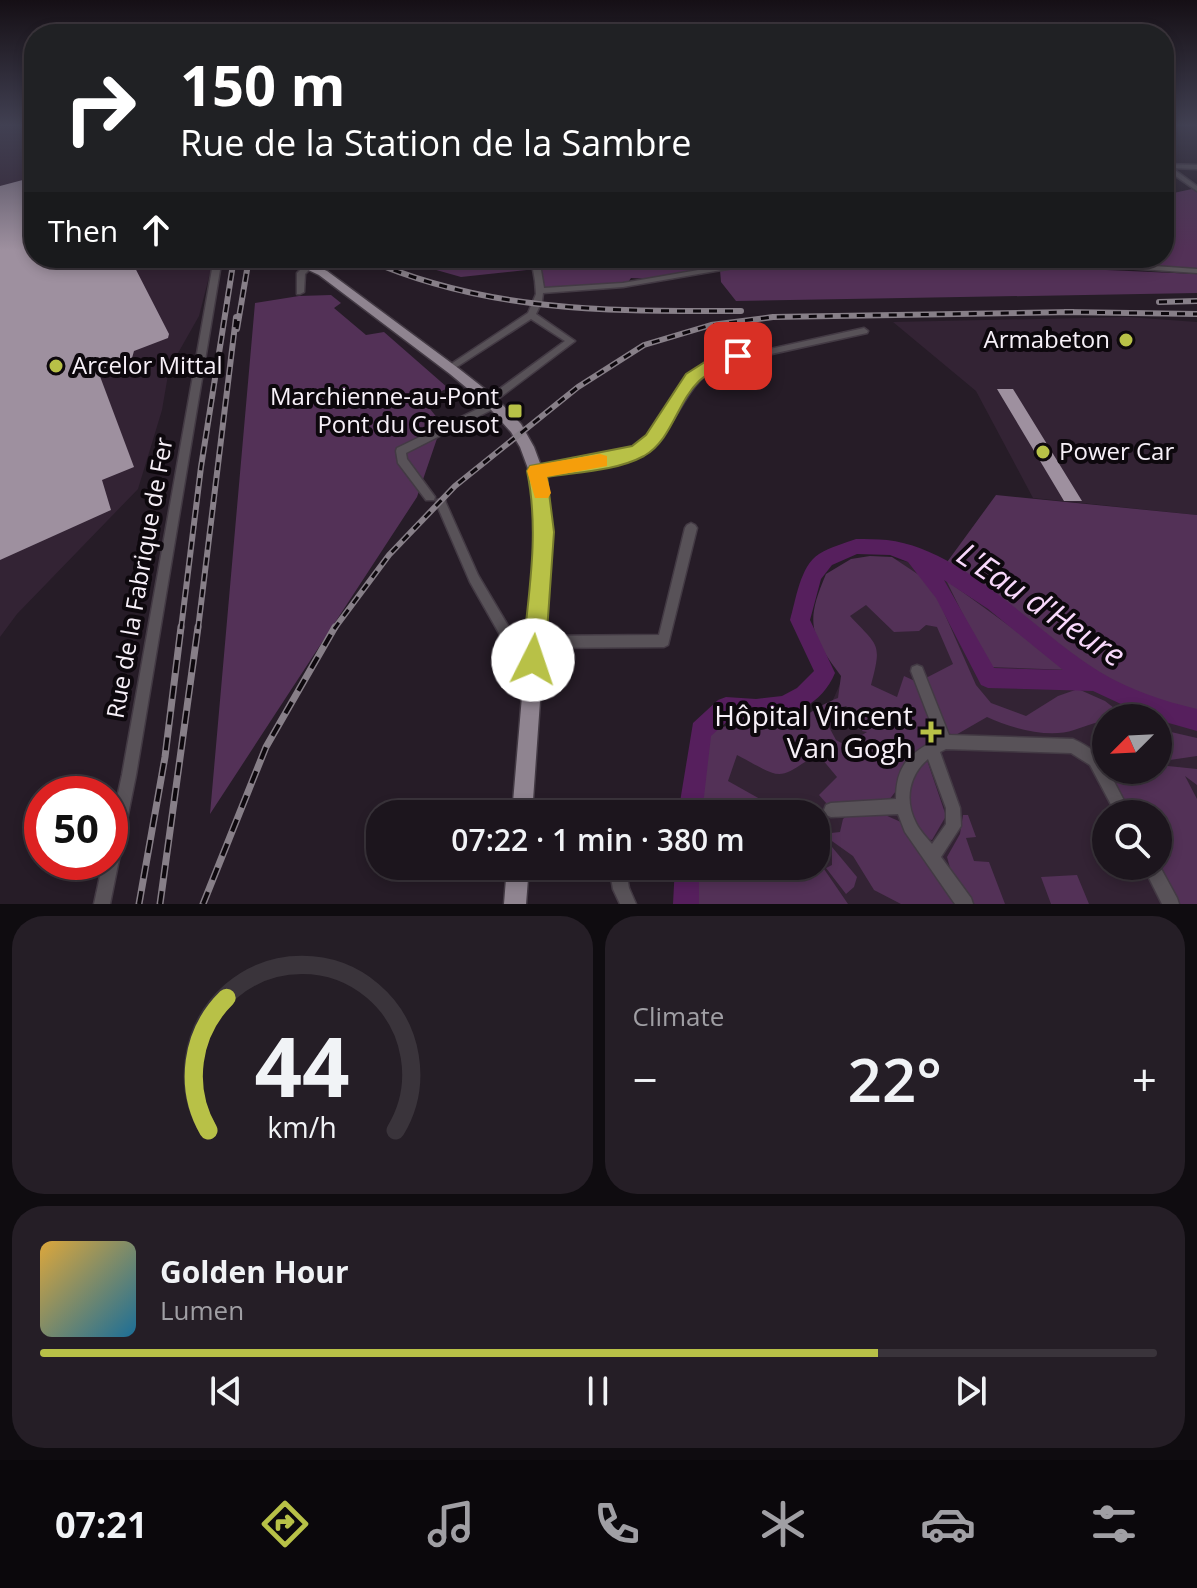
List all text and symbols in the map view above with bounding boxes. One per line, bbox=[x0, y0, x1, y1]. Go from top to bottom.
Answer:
text: 150 m bbox=[180, 46, 346, 122]
icon: right bbox=[48, 56, 152, 160]
text: Rue de la Station de la Sambre bbox=[180, 118, 692, 167]
icon: ahead bbox=[134, 208, 178, 252]
text: Then bbox=[48, 210, 118, 251]
pin bbox=[704, 322, 772, 390]
place label: Armabeton bbox=[984, 322, 1110, 355]
marker: Armabeton bbox=[1117, 331, 1135, 349]
icon: arrive bbox=[716, 334, 760, 378]
place label: Arcelor Mittal bbox=[72, 348, 223, 381]
marker: Arcelor Mittal bbox=[47, 357, 65, 375]
place label: Marchienne-au-Pont Pont du Creusot bbox=[270, 379, 499, 440]
marker: Marchienne-au-Pont Pont du Creusot bbox=[506, 402, 524, 420]
street label: Rue de la Fabrique de Fer bbox=[98, 434, 180, 721]
place label: Power Car bbox=[1059, 434, 1174, 467]
marker: Power Car bbox=[1034, 443, 1052, 461]
water label: L'Eau d'Heure bbox=[950, 532, 1134, 676]
position arrow bbox=[491, 618, 575, 702]
place label: Hôpital Vincent Van Gogh bbox=[714, 696, 913, 766]
north arrow bbox=[1092, 704, 1172, 784]
map controls bbox=[1092, 704, 1172, 880]
marker: Hôpital Vincent Van Gogh bbox=[920, 721, 942, 743]
speed limit sign: 50 bbox=[24, 776, 128, 880]
button: search bbox=[1092, 800, 1172, 880]
text: 07:22 · 1 min · 380 m bbox=[451, 819, 745, 860]
text: Climate bbox=[633, 998, 724, 1034]
text: 44 bbox=[255, 1008, 350, 1121]
text: 22° bbox=[848, 1038, 942, 1120]
text: − bbox=[633, 1049, 658, 1109]
text: + bbox=[1132, 1049, 1157, 1109]
text: km/h bbox=[268, 1107, 337, 1146]
text: Golden Hour bbox=[160, 1251, 349, 1292]
text: Lumen bbox=[160, 1292, 244, 1328]
icon: previous bbox=[204, 1369, 248, 1413]
icon: pause bbox=[576, 1369, 620, 1413]
icon: next bbox=[949, 1369, 993, 1413]
icon: directions bbox=[257, 1496, 313, 1552]
icon: music bbox=[423, 1496, 479, 1552]
icon: phone bbox=[589, 1496, 645, 1552]
icon: climate bbox=[755, 1496, 811, 1552]
icon: car bbox=[920, 1496, 976, 1552]
icon: filters bbox=[1086, 1496, 1142, 1552]
text: 07:21 bbox=[55, 1500, 147, 1549]

